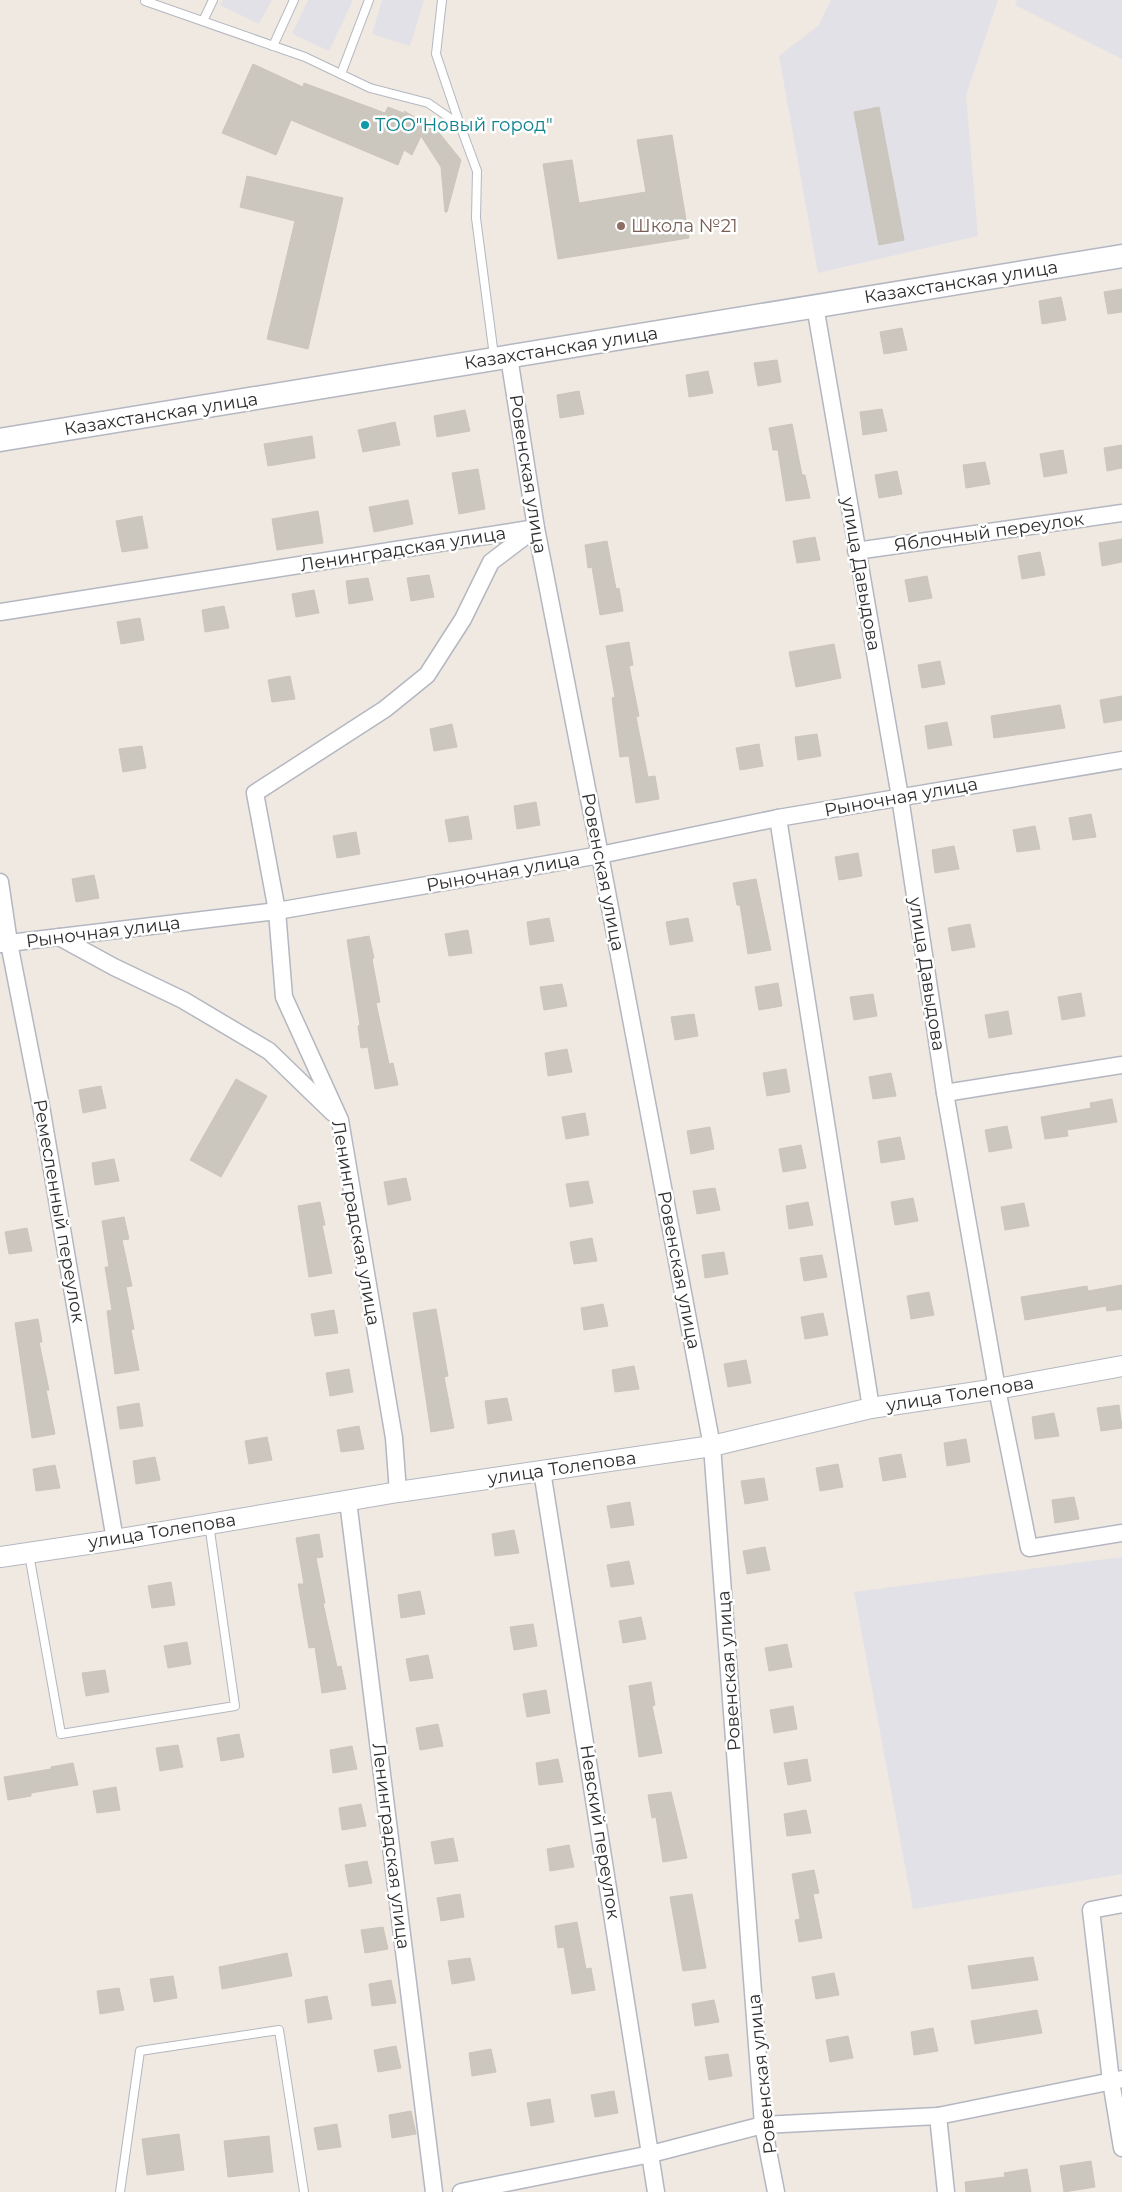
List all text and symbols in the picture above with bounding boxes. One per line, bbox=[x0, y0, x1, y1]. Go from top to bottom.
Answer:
place label: ТОО"Новый город" bbox=[375, 114, 553, 136]
marker: ТОО"Новый город" bbox=[359, 119, 371, 131]
place label: Школа №21 bbox=[631, 215, 738, 237]
marker: Школа №21 bbox=[615, 220, 627, 232]
street label: Казахстанская улица bbox=[863, 256, 1059, 308]
street label: Казахстанская улица bbox=[463, 322, 659, 374]
street label: Казахстанская улица bbox=[63, 388, 259, 440]
street label: Ровенская улица bbox=[505, 393, 551, 555]
street label: улица Давыдова bbox=[837, 495, 885, 652]
street label: Яблочный переулок bbox=[893, 508, 1086, 556]
street label: Ленинградская улица bbox=[299, 522, 507, 576]
street label: Рыночная улица bbox=[823, 773, 979, 821]
street label: Ровенская улица bbox=[577, 791, 629, 953]
street label: Рыночная улица bbox=[425, 848, 581, 896]
street label: улица Давыдова bbox=[904, 895, 950, 1052]
street label: Рыночная улица bbox=[25, 912, 181, 952]
street label: Ремесленный переулок bbox=[29, 1098, 90, 1325]
street label: Ленинградская улица bbox=[327, 1119, 385, 1327]
street label: Ровенская улица bbox=[653, 1189, 705, 1351]
street label: улица Толепова bbox=[884, 1371, 1036, 1417]
street label: улица Толепова bbox=[485, 1447, 638, 1489]
street label: улица Толепова bbox=[86, 1508, 238, 1554]
street label: Ровенская улица bbox=[712, 1590, 746, 1752]
street label: Ленинградская улица bbox=[367, 1742, 415, 1950]
street label: Невский переулок bbox=[575, 1743, 625, 1921]
street label: Ровенская улица bbox=[743, 1993, 781, 2155]

